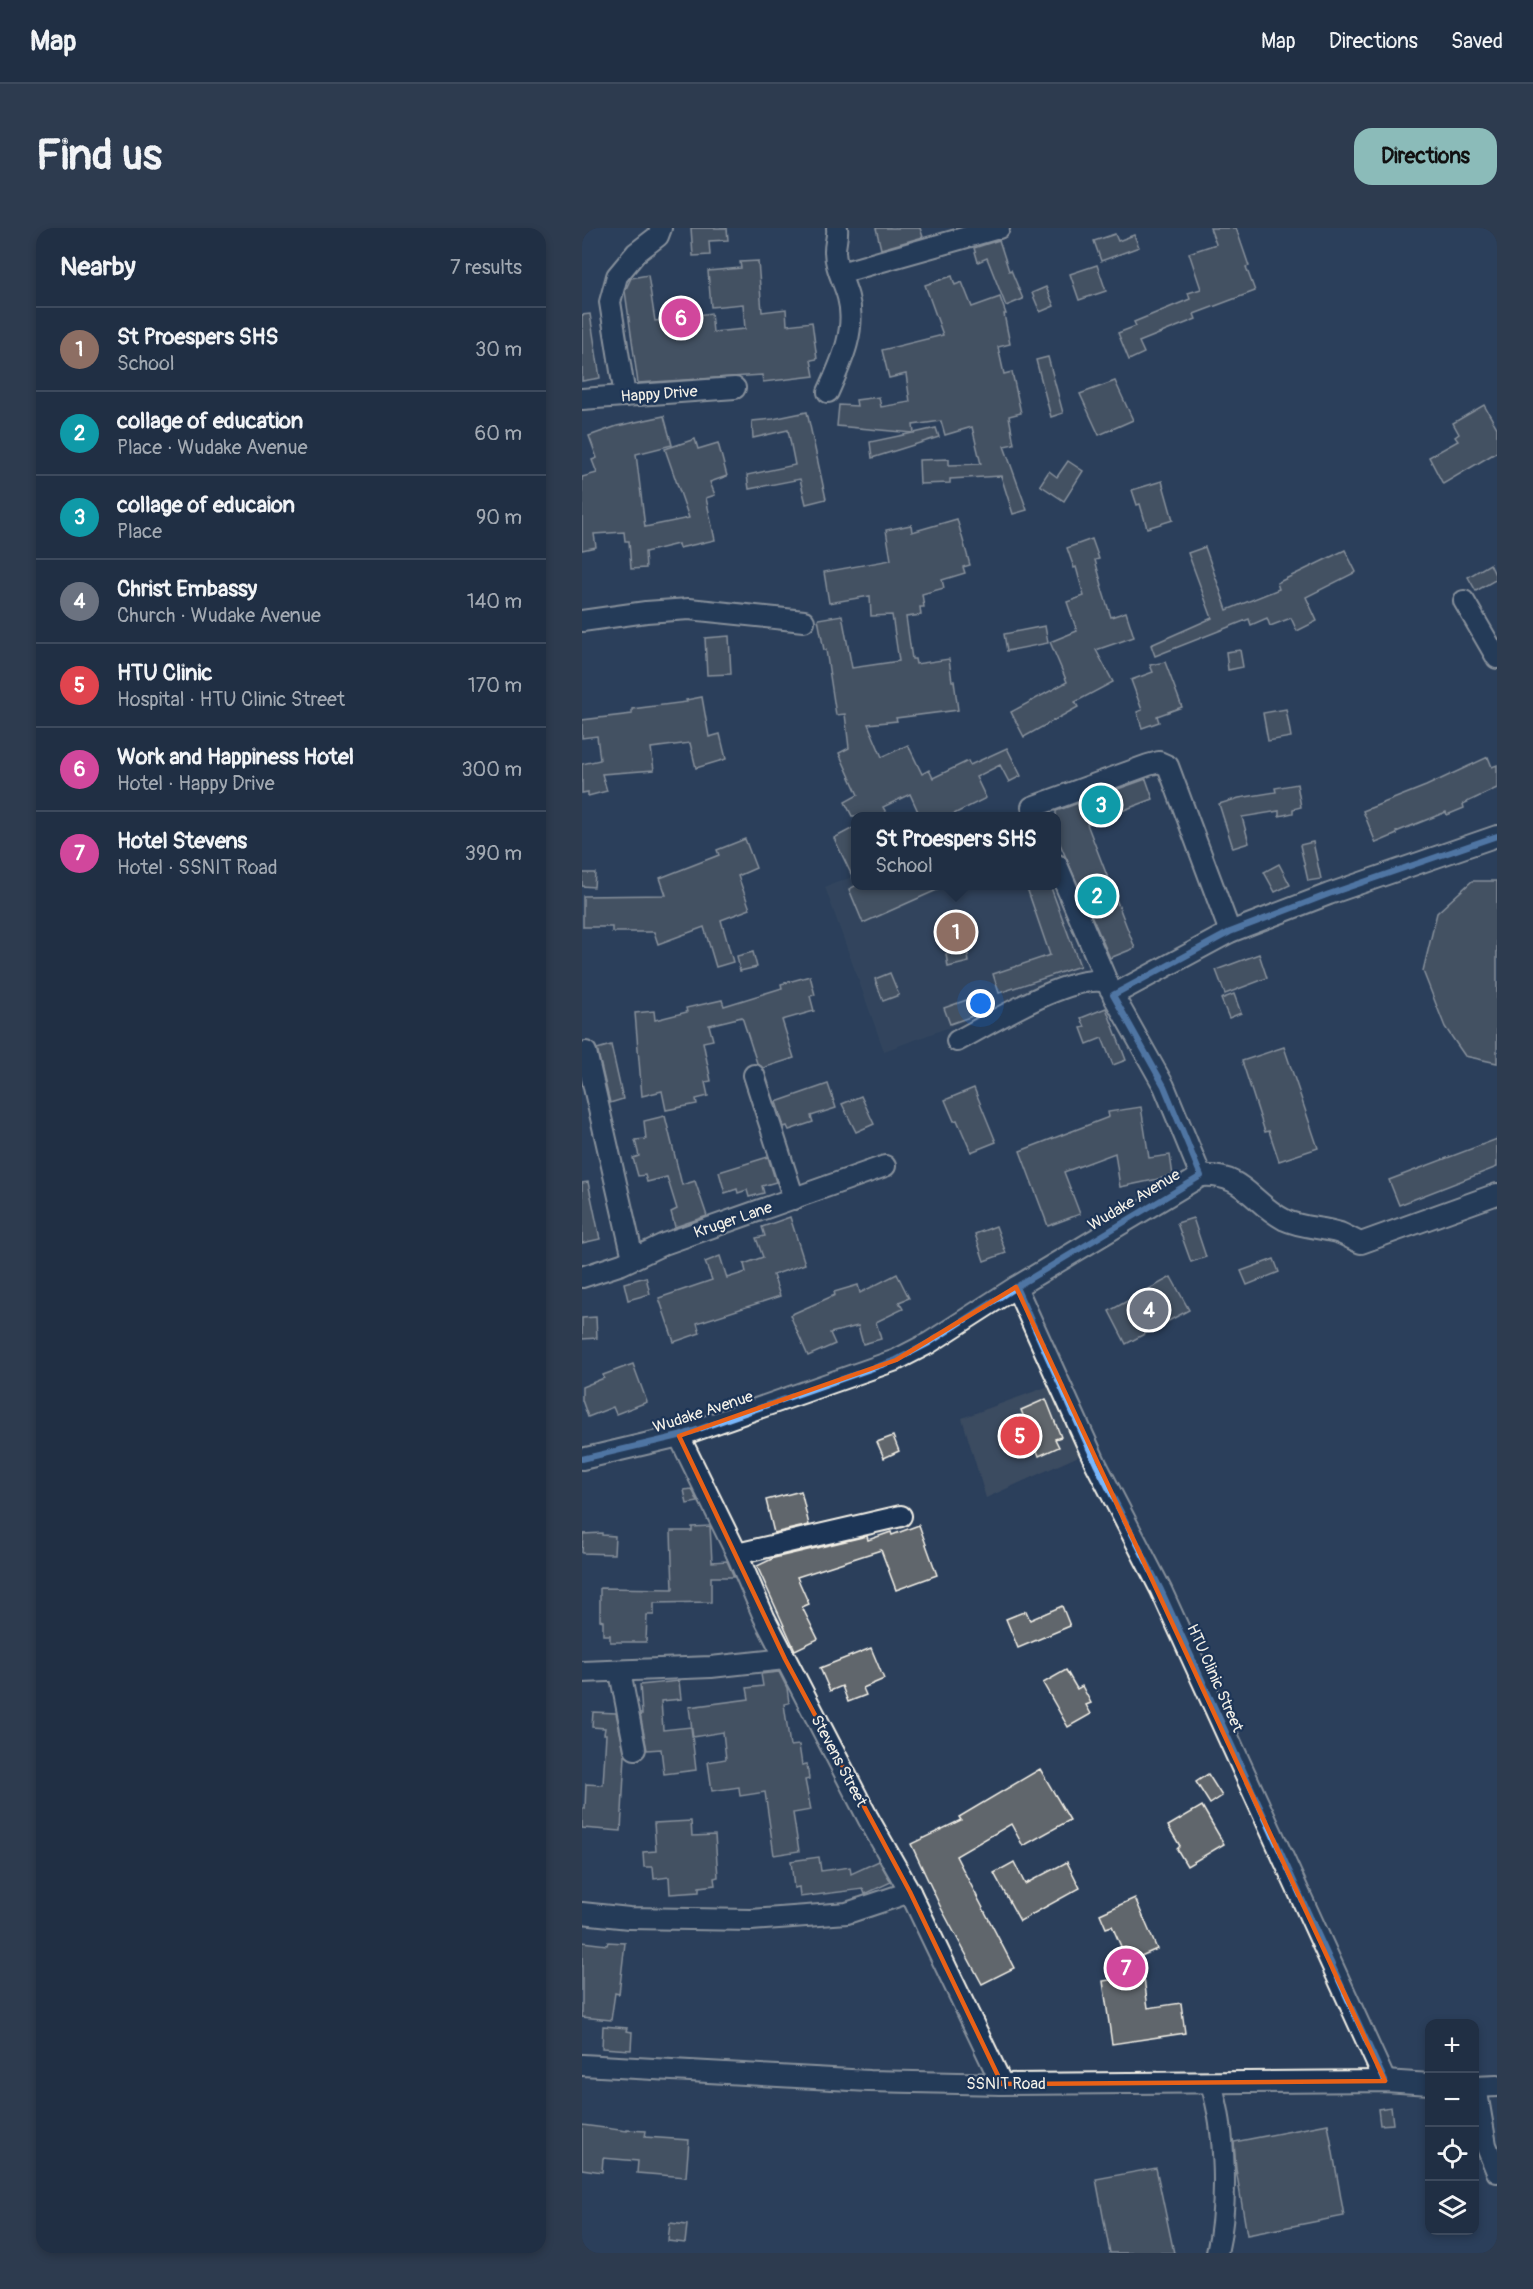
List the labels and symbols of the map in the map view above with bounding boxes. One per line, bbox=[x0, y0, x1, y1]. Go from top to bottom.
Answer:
pin: 6 bbox=[662, 296, 700, 340]
street label: Happy Drive bbox=[620, 381, 698, 407]
pin: 3 bbox=[1082, 782, 1120, 828]
pin: 2 bbox=[1078, 874, 1116, 918]
pin: 1 bbox=[936, 910, 976, 954]
your location bbox=[966, 989, 995, 1018]
street label: Wudake Avenue bbox=[1084, 1165, 1184, 1235]
street label: Kruger Lane bbox=[691, 1197, 775, 1243]
pin: 4 bbox=[1130, 1288, 1168, 1332]
street label: Wudake Avenue bbox=[650, 1386, 756, 1438]
pin: 5 bbox=[1000, 1414, 1040, 1458]
street label: HTU Clinic Street bbox=[1182, 1621, 1248, 1736]
street label: Stevens Street bbox=[806, 1712, 872, 1811]
pin: 7 bbox=[1106, 1946, 1146, 1990]
street label: SSNIT Road bbox=[966, 2074, 1046, 2094]

